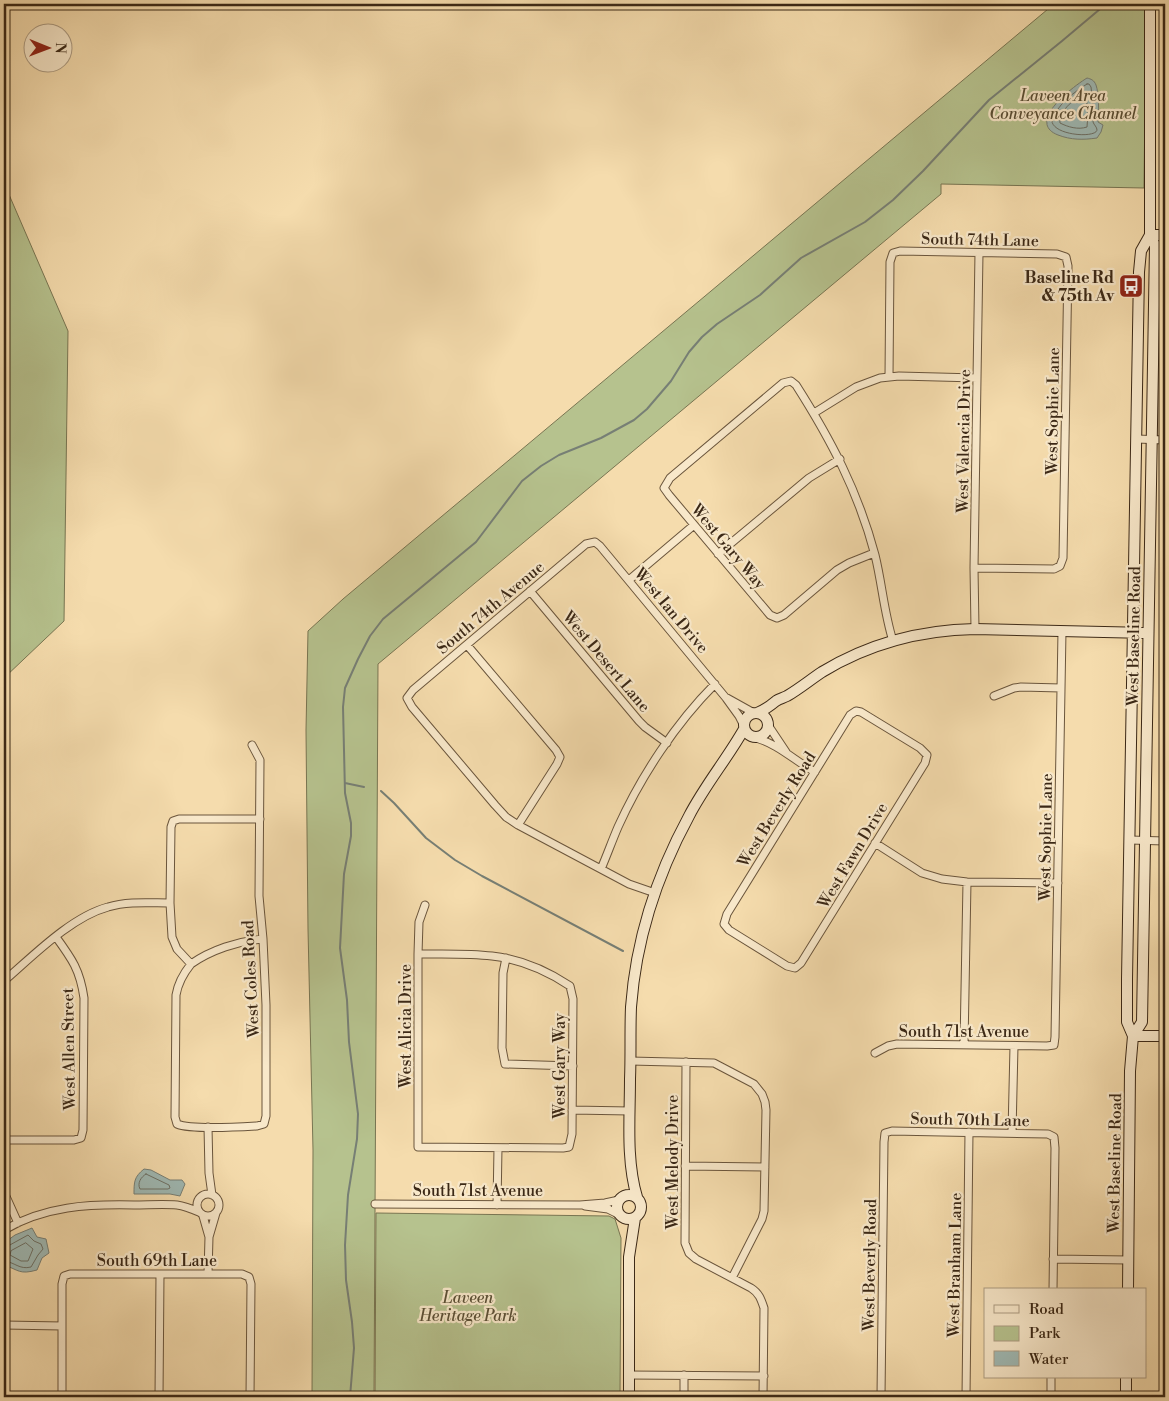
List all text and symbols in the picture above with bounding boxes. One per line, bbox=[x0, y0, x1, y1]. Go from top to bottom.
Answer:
north arrow bbox=[22, 22, 72, 72]
text: N bbox=[51, 43, 69, 54]
park label: Laveen Area Conveyance Channel bbox=[989, 86, 1138, 124]
street label: South 74th Lane bbox=[921, 229, 1039, 251]
place label: Baseline Rd & 75th Av bbox=[1025, 268, 1115, 306]
bus stop icon: Baseline Rd & 75th Av bbox=[1118, 273, 1144, 299]
street label: West Sophie Lane bbox=[1042, 347, 1064, 476]
street label: West Valencia Drive bbox=[953, 369, 975, 514]
street label: West Gary Way bbox=[686, 499, 770, 594]
street label: South 74th Avenue bbox=[433, 557, 548, 659]
street label: West Ian Drive bbox=[629, 563, 713, 657]
street label: West Baseline Road bbox=[1123, 566, 1145, 707]
street label: West Desert Lane bbox=[557, 606, 654, 716]
street label: West Beverly Road bbox=[733, 748, 820, 872]
street label: West Sophie Lane bbox=[1035, 773, 1057, 902]
street label: West Fawn Drive bbox=[813, 799, 892, 913]
street label: West Coles Road bbox=[238, 920, 264, 1039]
street label: West Alicia Drive bbox=[396, 964, 416, 1089]
street label: West Allen Street bbox=[58, 987, 80, 1111]
street label: West Gary Way bbox=[550, 1013, 570, 1120]
street label: South 71st Avenue bbox=[899, 1022, 1029, 1042]
street label: West Baseline Road bbox=[1104, 1093, 1126, 1234]
street label: West Melody Drive bbox=[663, 1095, 683, 1230]
street label: South 70th Lane bbox=[910, 1109, 1030, 1131]
street label: South 71st Avenue bbox=[413, 1181, 543, 1201]
street label: West Branham Lane bbox=[944, 1193, 966, 1339]
street label: West Beverly Road bbox=[859, 1199, 881, 1332]
street label: South 69th Lane bbox=[97, 1251, 217, 1271]
park label: Laveen Heritage Park bbox=[418, 1288, 517, 1326]
legend bbox=[984, 1288, 1146, 1378]
text: Road bbox=[1029, 1300, 1064, 1319]
text: Park bbox=[1029, 1324, 1061, 1343]
text: Water bbox=[1028, 1350, 1069, 1369]

